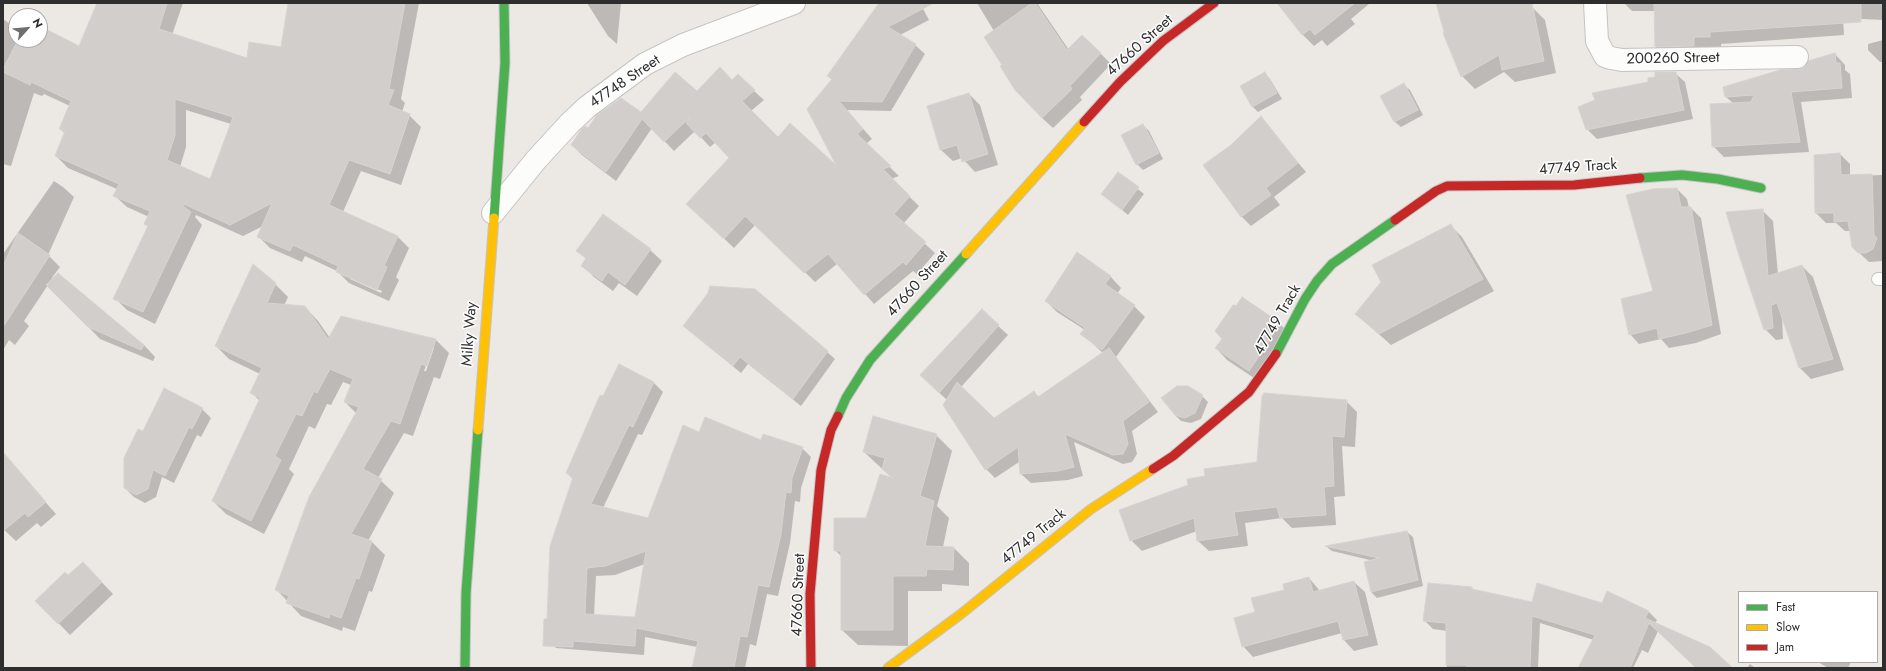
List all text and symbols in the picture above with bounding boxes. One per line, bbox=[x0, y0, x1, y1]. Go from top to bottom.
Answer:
north arrow bbox=[8, 8, 48, 48]
street label: 47660 Street bbox=[1103, 11, 1177, 81]
text: N bbox=[29, 15, 47, 31]
street label: 200260 Street bbox=[1626, 49, 1720, 69]
street label: 47748 Street bbox=[586, 52, 664, 112]
street label: 47749 Track bbox=[1538, 156, 1618, 180]
street label: 47660 Street bbox=[883, 247, 953, 321]
street label: 47749 Track bbox=[1251, 282, 1305, 358]
street label: Milky Way bbox=[459, 301, 481, 367]
street label: 47749 Track bbox=[998, 505, 1070, 569]
street label: 47660 Street bbox=[789, 553, 809, 637]
legend bbox=[1738, 591, 1878, 663]
text: Fast bbox=[1776, 598, 1795, 616]
text: Slow bbox=[1776, 618, 1800, 636]
text: Jam bbox=[1776, 638, 1794, 656]

